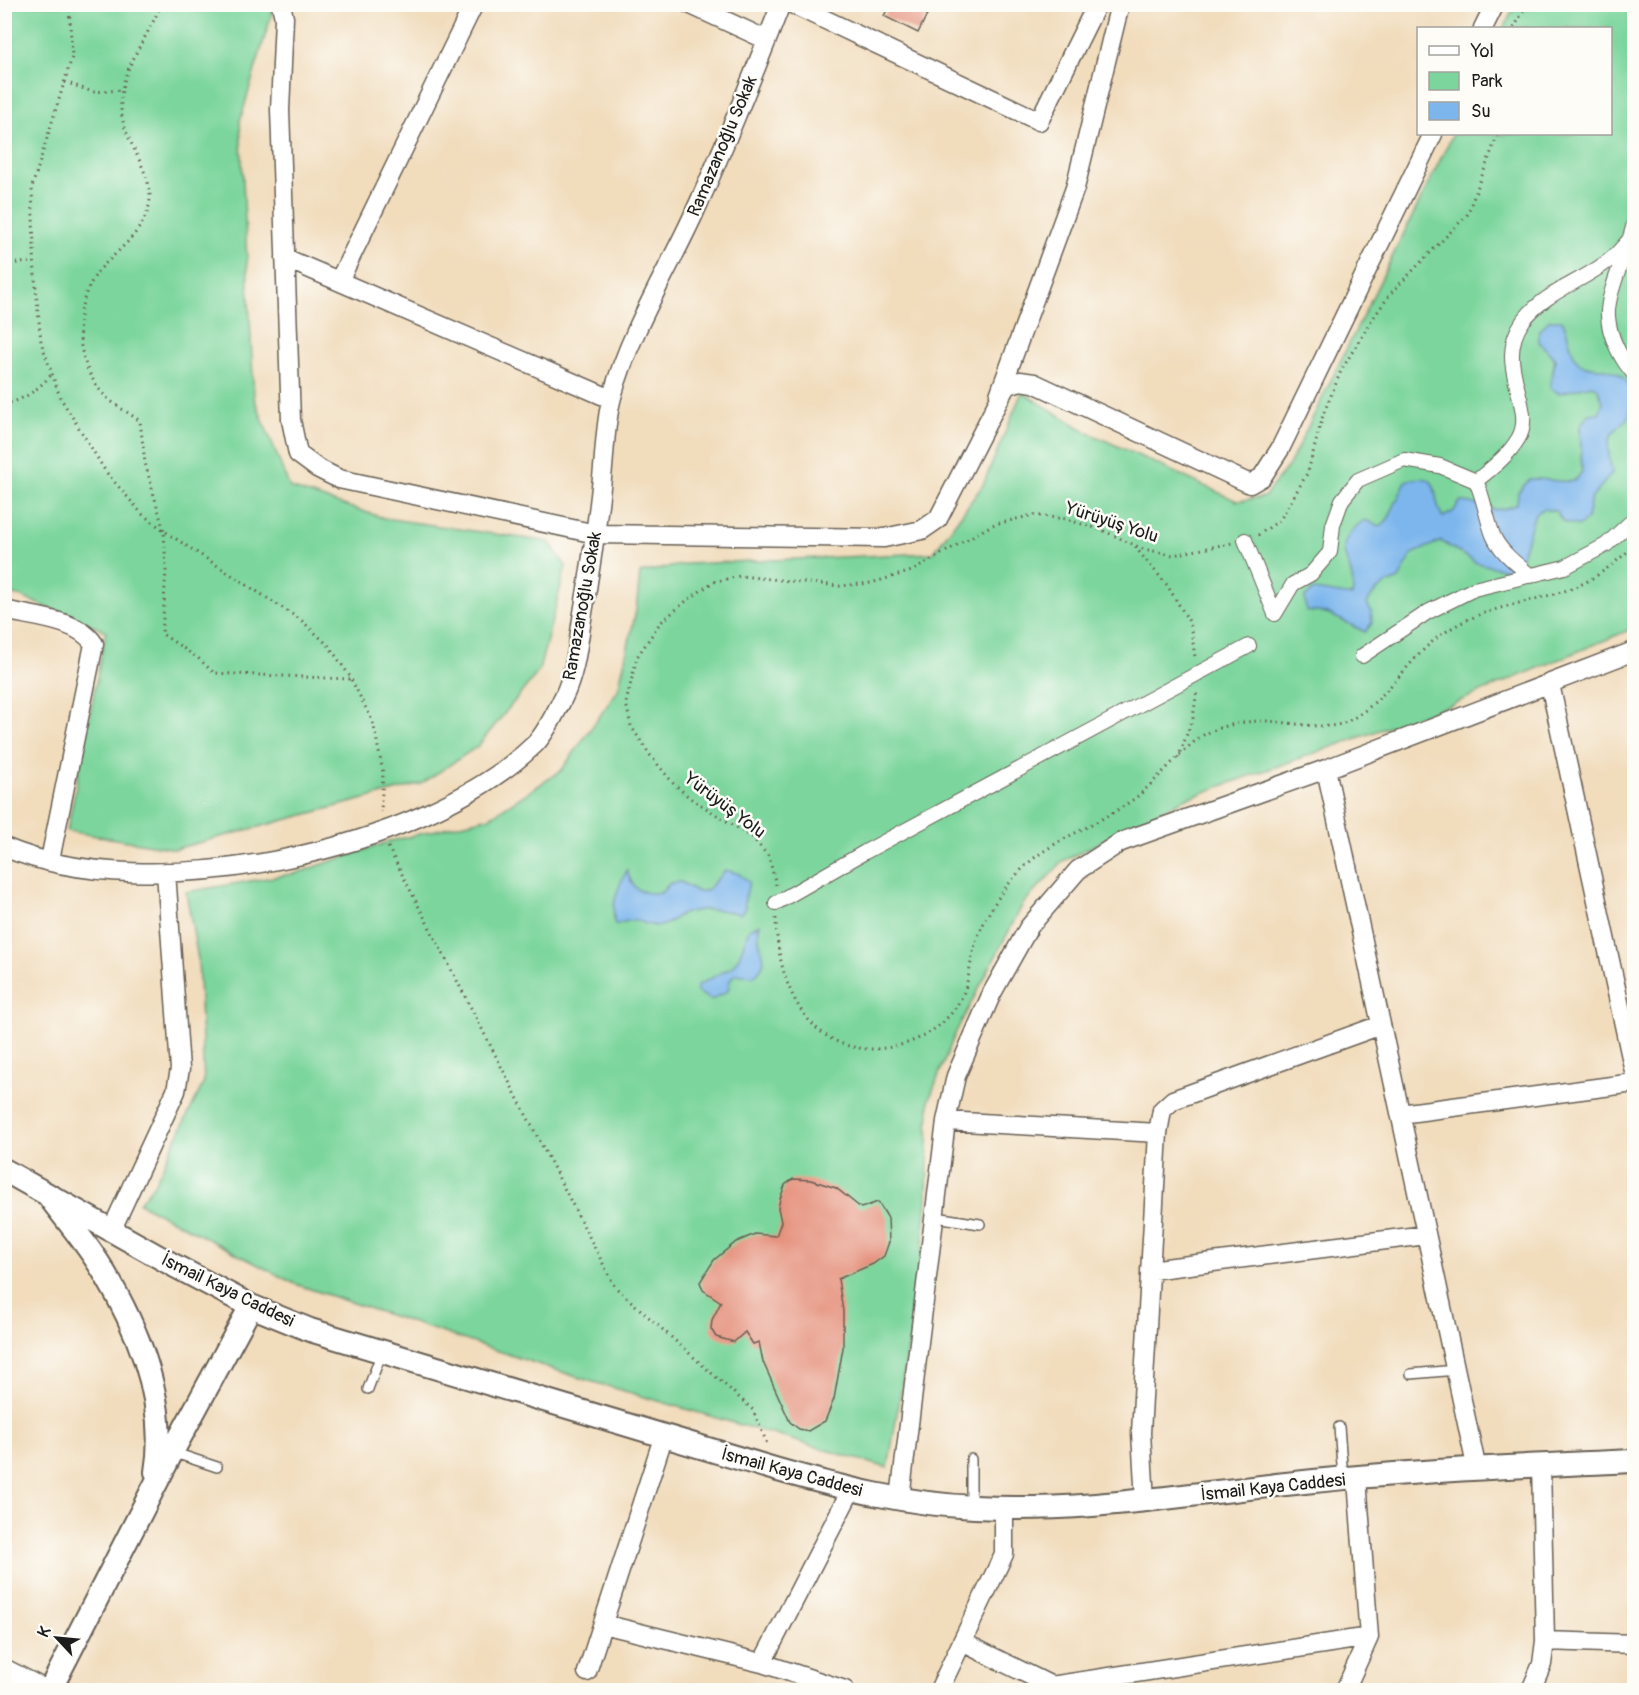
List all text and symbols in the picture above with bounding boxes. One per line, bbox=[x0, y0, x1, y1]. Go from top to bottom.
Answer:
legend bbox=[1417, 27, 1612, 135]
text: Yol bbox=[1470, 40, 1494, 63]
text: Park bbox=[1471, 70, 1503, 93]
street label: Ramazanoğlu Sokak bbox=[682, 72, 763, 220]
text: Su bbox=[1471, 100, 1491, 123]
street label: Yürüyüş Yolu bbox=[1062, 496, 1161, 548]
street label: Ramazanoğlu Sokak bbox=[558, 529, 607, 682]
street label: Yürüyüş Yolu bbox=[679, 767, 770, 844]
street label: İsmail Kaya Caddesi bbox=[157, 1248, 298, 1333]
street label: İsmail Kaya Caddesi bbox=[719, 1443, 865, 1502]
street label: İsmail Kaya Caddesi bbox=[1200, 1468, 1347, 1507]
north arrow bbox=[27, 1608, 87, 1668]
text: K bbox=[33, 1623, 56, 1641]

